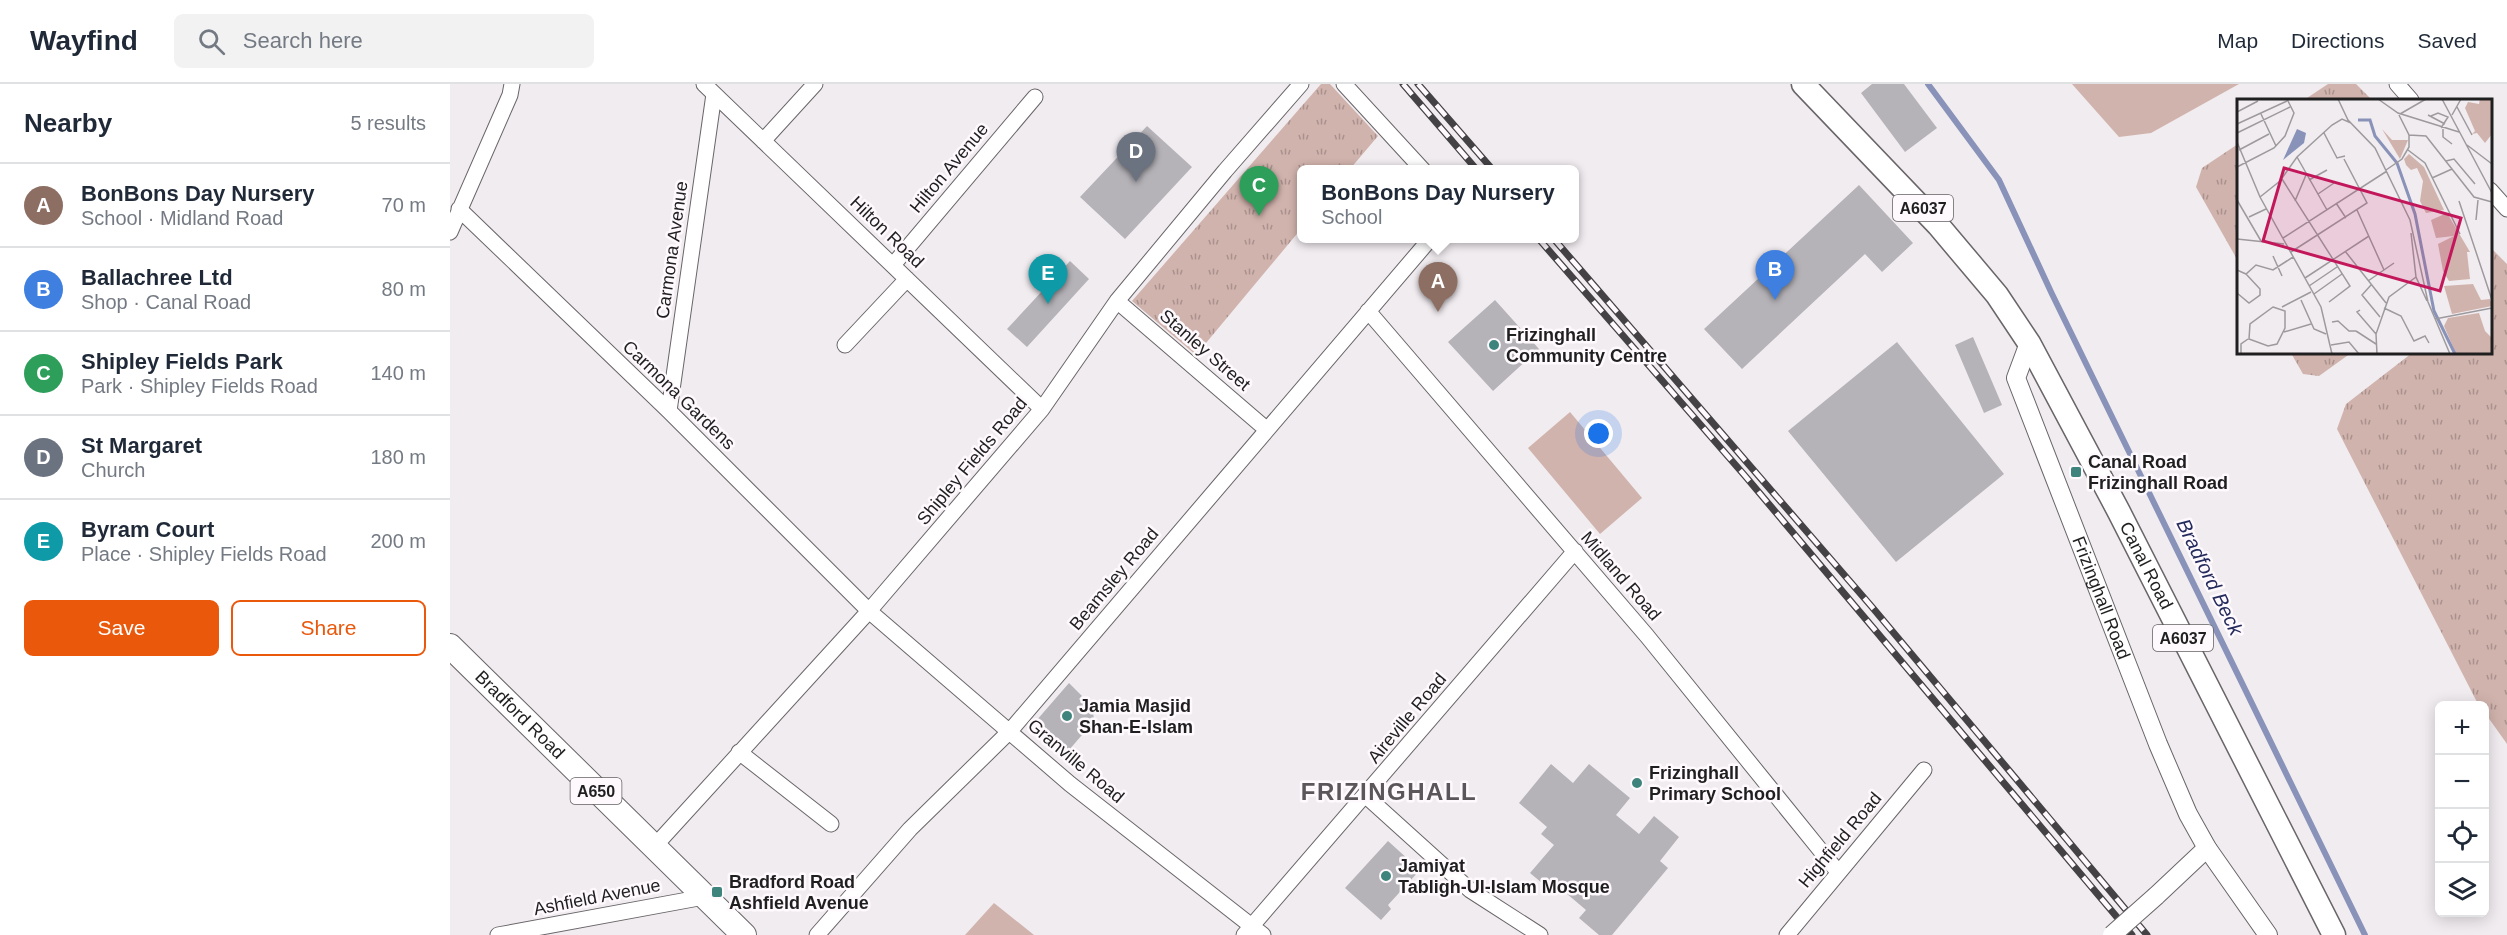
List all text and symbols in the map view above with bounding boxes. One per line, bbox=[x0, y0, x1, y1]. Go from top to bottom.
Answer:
search box bbox=[174, 14, 594, 68]
text: Wayfind bbox=[30, 25, 138, 56]
icon: search bbox=[195, 25, 228, 58]
text: Search here bbox=[243, 28, 363, 53]
text: Map bbox=[2217, 29, 2258, 52]
text: Directions bbox=[2291, 29, 2384, 52]
text: Saved bbox=[2417, 29, 2477, 52]
inset map bbox=[2237, 99, 2492, 354]
text: Nearby bbox=[24, 108, 112, 138]
text: 5 results bbox=[350, 112, 426, 134]
street label: Hilton Avenue bbox=[906, 119, 992, 217]
pin: D bbox=[1116, 132, 1156, 182]
popup bbox=[1297, 165, 1579, 243]
pin: C bbox=[1240, 166, 1278, 216]
street label: Carmona Avenue bbox=[652, 180, 692, 320]
text: BonBons Day Nursery bbox=[1321, 180, 1555, 205]
text: BonBons Day Nursery bbox=[81, 181, 315, 206]
street label: Hilton Road bbox=[846, 192, 928, 272]
text: A bbox=[36, 194, 51, 216]
text: 70 m bbox=[382, 194, 426, 216]
road number: A6037 bbox=[1893, 195, 1953, 221]
text: School bbox=[1321, 206, 1382, 228]
text: School · Midland Road bbox=[81, 207, 283, 229]
pin: B bbox=[1756, 250, 1794, 300]
pin: E bbox=[1028, 254, 1068, 304]
pin: A bbox=[1418, 262, 1458, 312]
text: Ballachree Ltd bbox=[81, 265, 233, 290]
text: B bbox=[36, 278, 51, 300]
text: 80 m bbox=[382, 278, 426, 300]
text: Shop · Canal Road bbox=[81, 291, 251, 313]
street label: Stanley Street bbox=[1156, 305, 1254, 395]
place label: Frizinghall Community Centre bbox=[1506, 325, 1667, 366]
street label: Carmona Gardens bbox=[619, 336, 739, 454]
marker: Frizinghall Community Centre bbox=[1487, 338, 1501, 352]
text: Shipley Fields Park bbox=[81, 349, 283, 374]
text: C bbox=[36, 362, 51, 384]
text: 140 m bbox=[370, 362, 426, 384]
text: Park · Shipley Fields Road bbox=[81, 375, 318, 397]
street label: Shipley Fields Road bbox=[913, 393, 1031, 529]
your location bbox=[1584, 419, 1613, 448]
text: St Margaret bbox=[81, 433, 202, 458]
text: D bbox=[36, 446, 51, 468]
text: 180 m bbox=[370, 446, 426, 468]
place label: Canal Road Frizinghall Road bbox=[2088, 452, 2228, 493]
text: Church bbox=[81, 459, 145, 481]
marker: Canal Road Frizinghall Road bbox=[2069, 465, 2083, 479]
water label: Bradford Beck bbox=[2172, 515, 2248, 640]
text: Byram Court bbox=[81, 517, 214, 542]
street label: Canal Road bbox=[2116, 519, 2177, 612]
street label: Beamsley Road bbox=[1065, 524, 1163, 634]
street label: Midland Road bbox=[1577, 528, 1665, 624]
text: E bbox=[37, 530, 50, 552]
text: 200 m bbox=[370, 530, 426, 552]
street label: Frizinghall Road bbox=[2068, 533, 2134, 662]
text: Place · Shipley Fields Road bbox=[81, 543, 327, 565]
button: Save bbox=[24, 600, 219, 656]
button: Share bbox=[231, 600, 426, 656]
road number: A6037 bbox=[2153, 625, 2213, 651]
street label: Bradford Road bbox=[471, 667, 569, 763]
street label: Aireville Road bbox=[1364, 669, 1450, 767]
place label: Jamia Masjid Shan-E-Islam bbox=[1079, 696, 1193, 737]
map controls bbox=[2435, 701, 2489, 917]
button: + bbox=[2435, 701, 2489, 755]
marker: Jamia Masjid Shan-E-Islam bbox=[1060, 709, 1074, 723]
street label: Granville Road bbox=[1024, 715, 1128, 807]
button: − bbox=[2435, 755, 2489, 809]
place label: Frizinghall Primary School bbox=[1649, 763, 1781, 804]
marker: Frizinghall Primary School bbox=[1630, 776, 1644, 790]
road number: A650 bbox=[570, 778, 622, 804]
district label: FRIZINGHALL bbox=[1301, 778, 1477, 805]
street label: Highfield Road bbox=[1794, 788, 1886, 892]
button: locate bbox=[2435, 809, 2489, 863]
place label: Jamiyat Tabligh-Ul-Islam Mosque bbox=[1398, 856, 1610, 897]
button: layers bbox=[2435, 863, 2489, 917]
marker: Jamiyat Tabligh-Ul-Islam Mosque bbox=[1379, 869, 1393, 883]
place label: Bradford Road Ashfield Avenue bbox=[729, 872, 869, 913]
street label: Ashfield Avenue bbox=[532, 875, 662, 919]
marker: Bradford Road Ashfield Avenue bbox=[710, 885, 724, 899]

